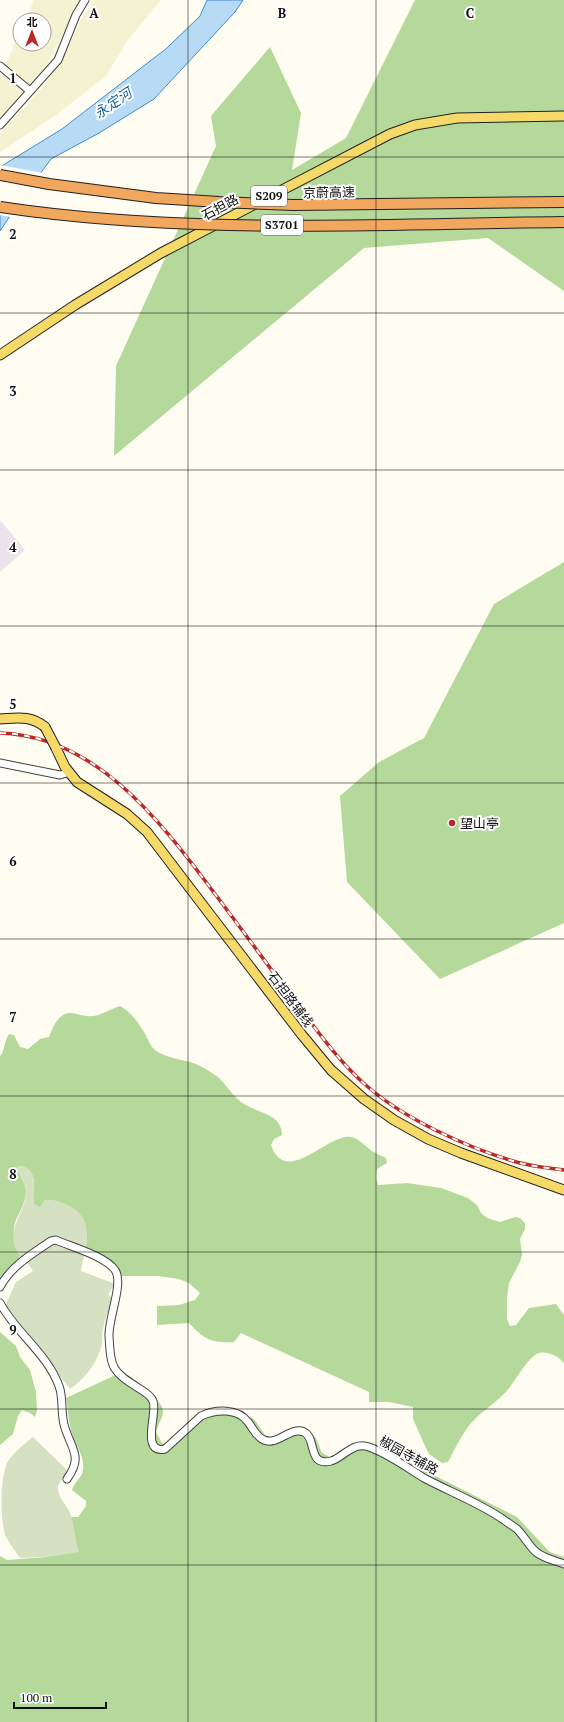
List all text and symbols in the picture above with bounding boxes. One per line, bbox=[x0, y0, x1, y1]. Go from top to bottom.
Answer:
text: A bbox=[89, 4, 99, 22]
text: B bbox=[278, 4, 286, 22]
text: C bbox=[466, 4, 474, 22]
north arrow bbox=[12, 12, 52, 52]
text: 北 bbox=[27, 15, 38, 29]
text: 1 bbox=[9, 69, 17, 87]
water label: 永定河 bbox=[90, 81, 138, 122]
street label: 京蔚高速 bbox=[303, 183, 355, 201]
road number: S209 bbox=[251, 186, 287, 206]
street label: 石担路 bbox=[199, 190, 241, 224]
road number: S3701 bbox=[261, 215, 303, 235]
text: 2 bbox=[9, 225, 17, 243]
text: 3 bbox=[9, 382, 17, 400]
text: 4 bbox=[9, 538, 17, 556]
text: 5 bbox=[9, 695, 17, 713]
place label: 望山亭 bbox=[460, 814, 499, 832]
marker: 望山亭 bbox=[447, 818, 457, 828]
text: 6 bbox=[9, 852, 17, 870]
street label: 石担路辅线 bbox=[264, 968, 318, 1030]
text: 7 bbox=[9, 1008, 17, 1026]
text: 8 bbox=[9, 1165, 17, 1183]
text: 9 bbox=[9, 1321, 17, 1339]
street label: 椒园寺辅路 bbox=[376, 1431, 442, 1479]
scale bar bbox=[14, 1684, 106, 1710]
text: 100 m bbox=[20, 1690, 53, 1705]

